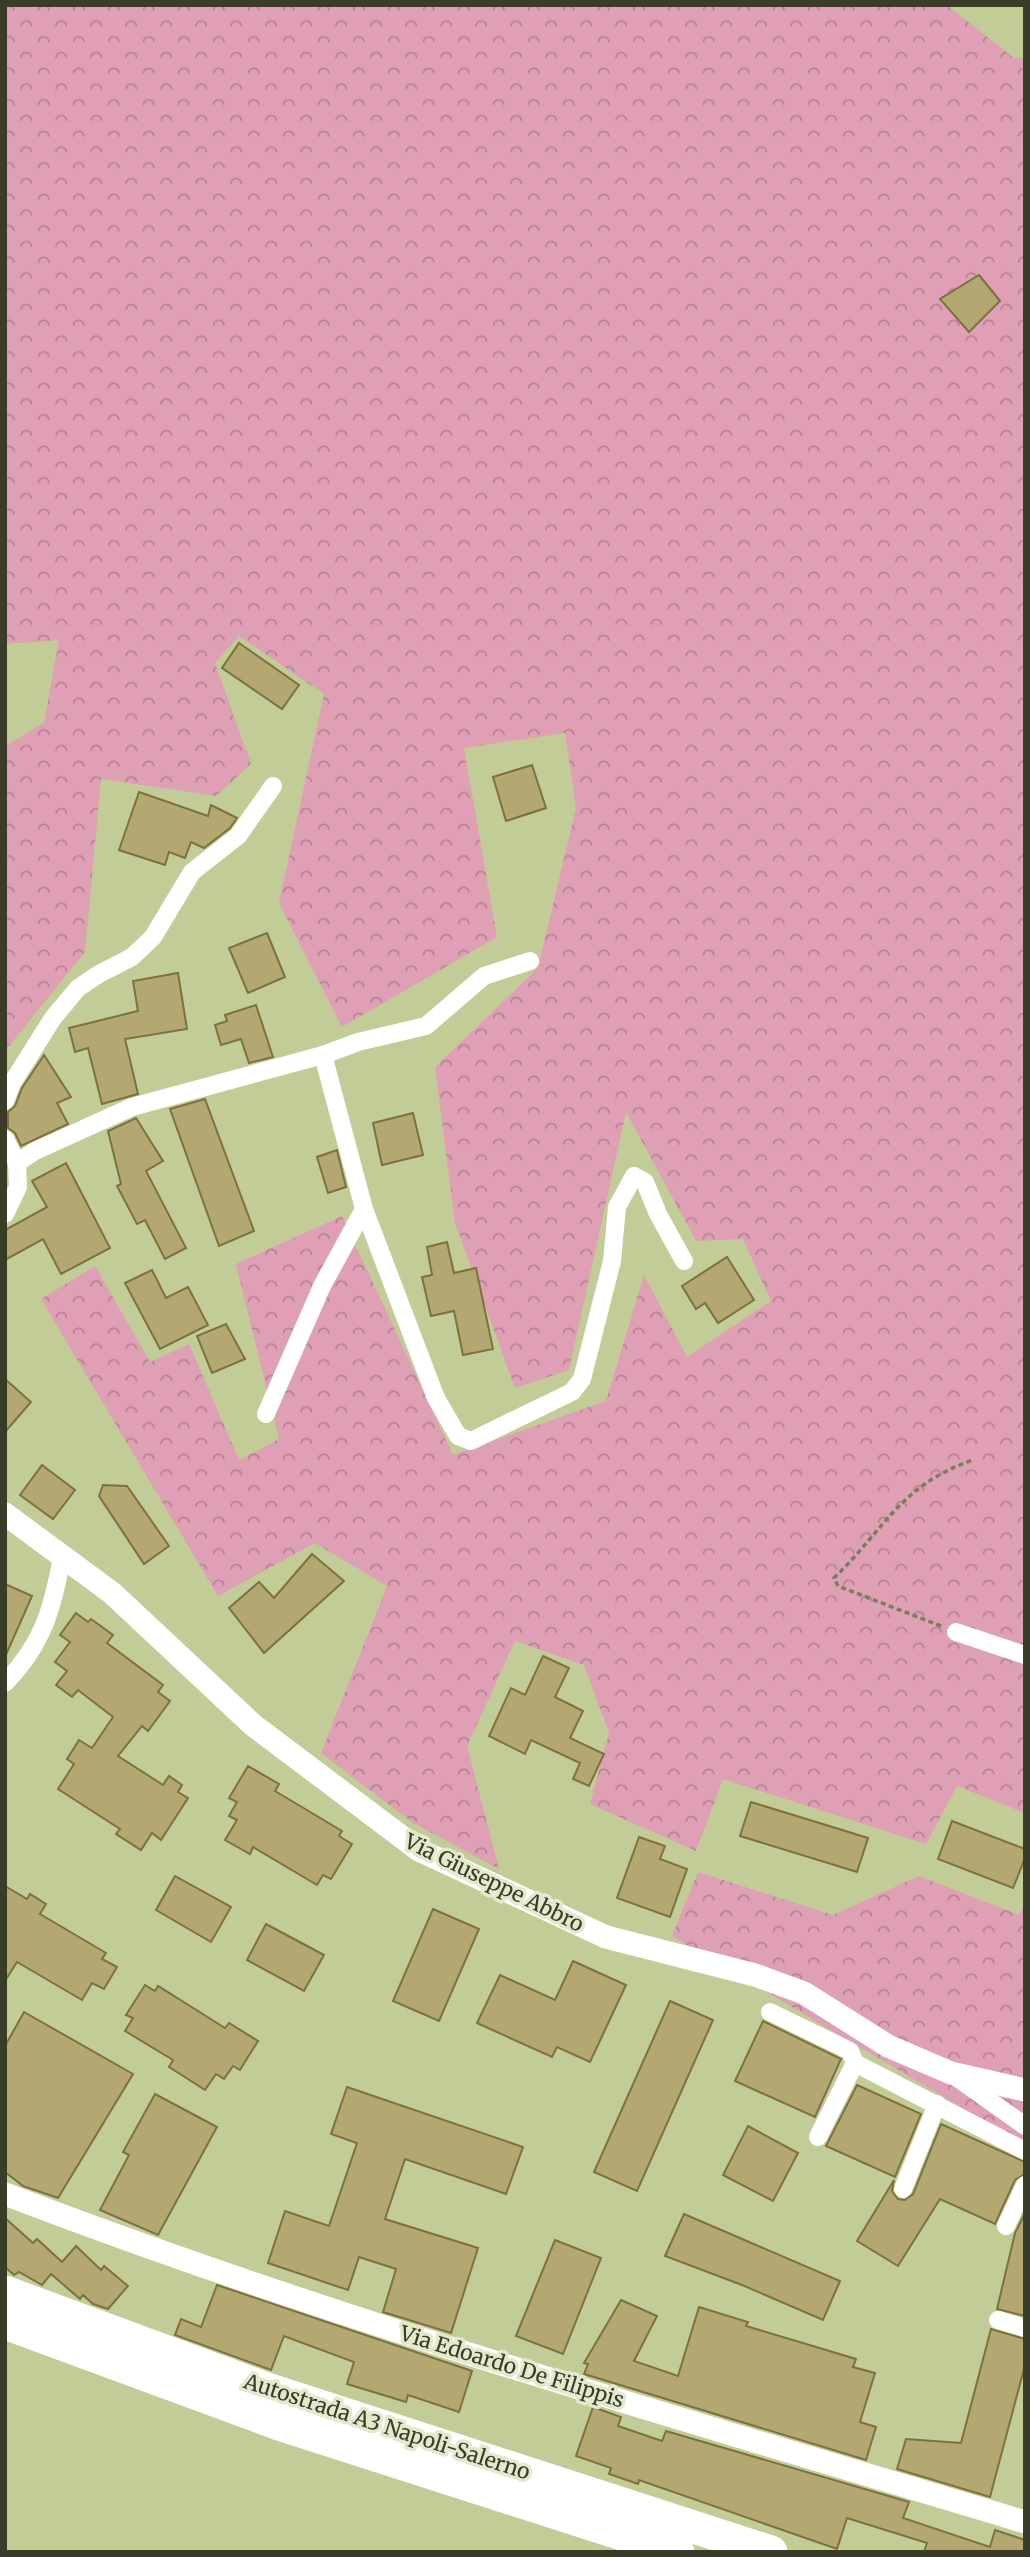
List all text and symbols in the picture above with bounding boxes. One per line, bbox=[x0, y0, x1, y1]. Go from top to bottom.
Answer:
street label: Via Giuseppe Abbro bbox=[399, 1827, 588, 1938]
street label: Via Edoardo De Filippis bbox=[396, 2319, 628, 2414]
street label: Autostrada A3 Napoli-Salerno bbox=[240, 2367, 534, 2486]

